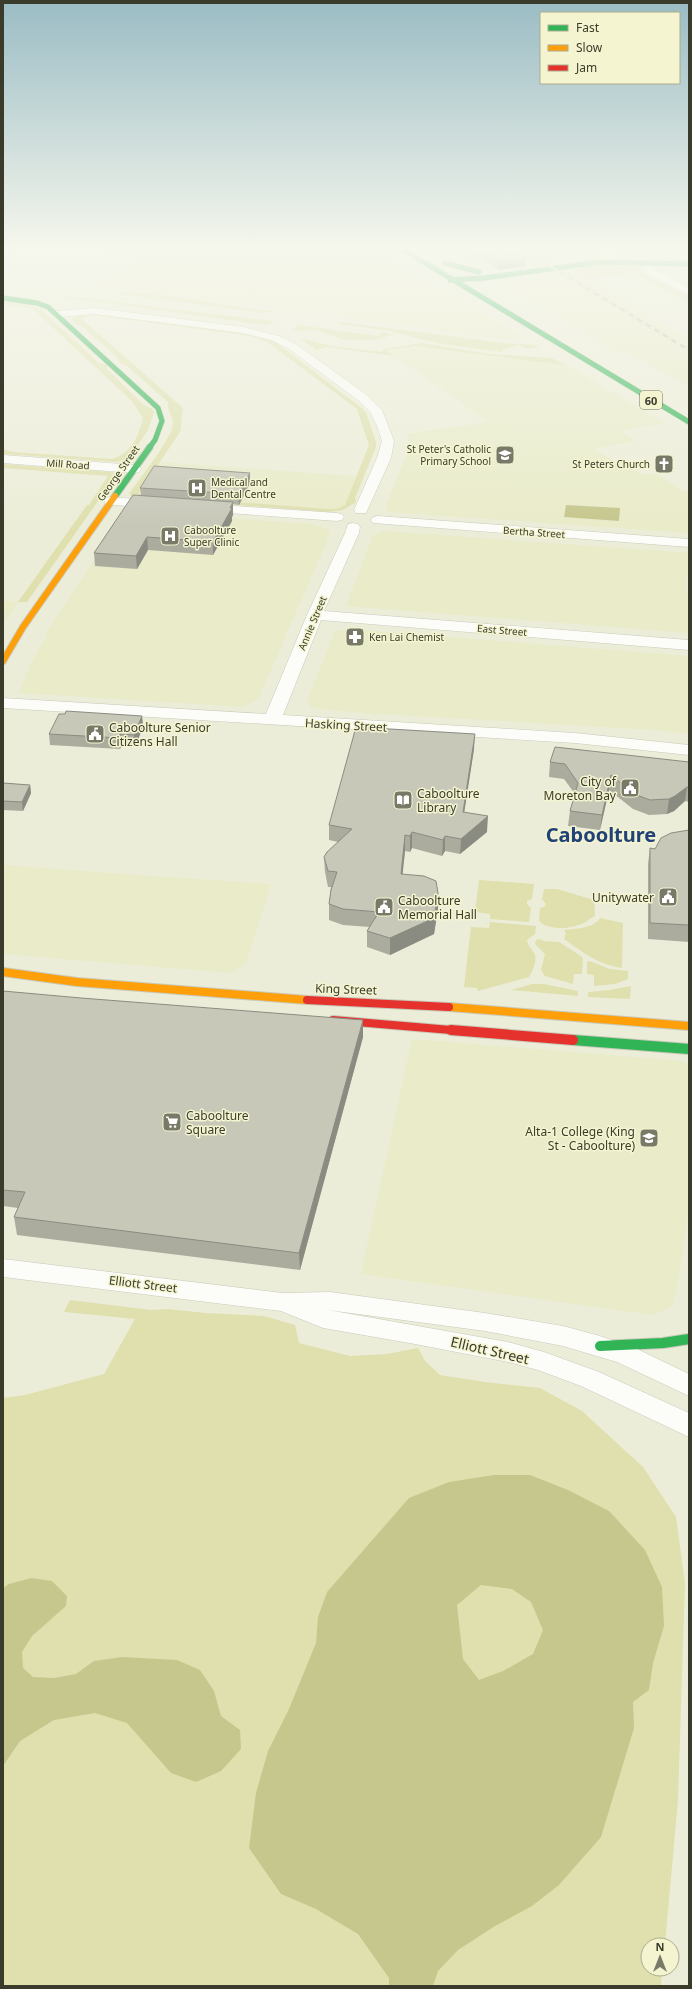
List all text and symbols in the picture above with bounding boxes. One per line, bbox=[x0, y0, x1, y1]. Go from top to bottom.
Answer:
legend bbox=[540, 12, 680, 84]
text: Fast bbox=[576, 19, 600, 36]
text: Slow bbox=[576, 39, 603, 56]
text: Jam bbox=[575, 59, 597, 76]
road number: 60 bbox=[640, 391, 662, 409]
street label: George Street bbox=[94, 442, 143, 504]
place label: St Peter's Catholic Primary School bbox=[407, 442, 491, 468]
school or university icon: St Peter's Catholic Primary School bbox=[494, 444, 516, 466]
church icon: St Peters Church bbox=[653, 453, 675, 475]
street label: Mill Road bbox=[46, 456, 90, 472]
place label: St Peters Church bbox=[572, 457, 650, 471]
place label: Medical and Dental Centre bbox=[211, 475, 276, 501]
hospital icon: Medical and Dental Centre bbox=[186, 477, 208, 499]
place label: Caboolture Super Clinic bbox=[184, 523, 239, 549]
street label: Bertha Street bbox=[502, 523, 566, 541]
hospital icon: Caboolture Super Clinic bbox=[159, 525, 181, 547]
street label: Annie Street bbox=[294, 593, 330, 652]
street label: East Street bbox=[476, 621, 528, 639]
pharmacy icon: Ken Lai Chemist bbox=[344, 626, 366, 648]
place label: Ken Lai Chemist bbox=[369, 630, 444, 644]
street label: Hasking Street bbox=[304, 714, 388, 736]
place label: Caboolture Senior Citizens Hall bbox=[109, 719, 211, 750]
public building icon: Caboolture Senior Citizens Hall bbox=[84, 723, 106, 745]
place label: City of Moreton Bay bbox=[544, 773, 617, 804]
public building icon: City of Moreton Bay bbox=[619, 777, 641, 799]
place label: Caboolture Library bbox=[417, 785, 480, 816]
library icon: Caboolture Library bbox=[392, 789, 414, 811]
district label: Caboolture bbox=[546, 821, 656, 848]
public building icon: Unitywater bbox=[657, 886, 679, 908]
place label: Unitywater bbox=[592, 889, 654, 906]
place label: Caboolture Memorial Hall bbox=[398, 892, 477, 923]
public building icon: Caboolture Memorial Hall bbox=[373, 896, 395, 918]
street label: King Street bbox=[315, 979, 378, 999]
place label: Caboolture Square bbox=[186, 1107, 249, 1138]
supermarket icon: Caboolture Square bbox=[161, 1111, 183, 1133]
place label: Alta-1 College (King St - Caboolture) bbox=[525, 1123, 635, 1154]
school or university icon: Alta-1 College (King St - Caboolture) bbox=[638, 1127, 660, 1149]
street label: Elliott Street bbox=[108, 1271, 179, 1297]
street label: Elliott Street bbox=[449, 1332, 531, 1368]
north arrow bbox=[640, 1937, 680, 1977]
text: N bbox=[656, 1939, 664, 1954]

